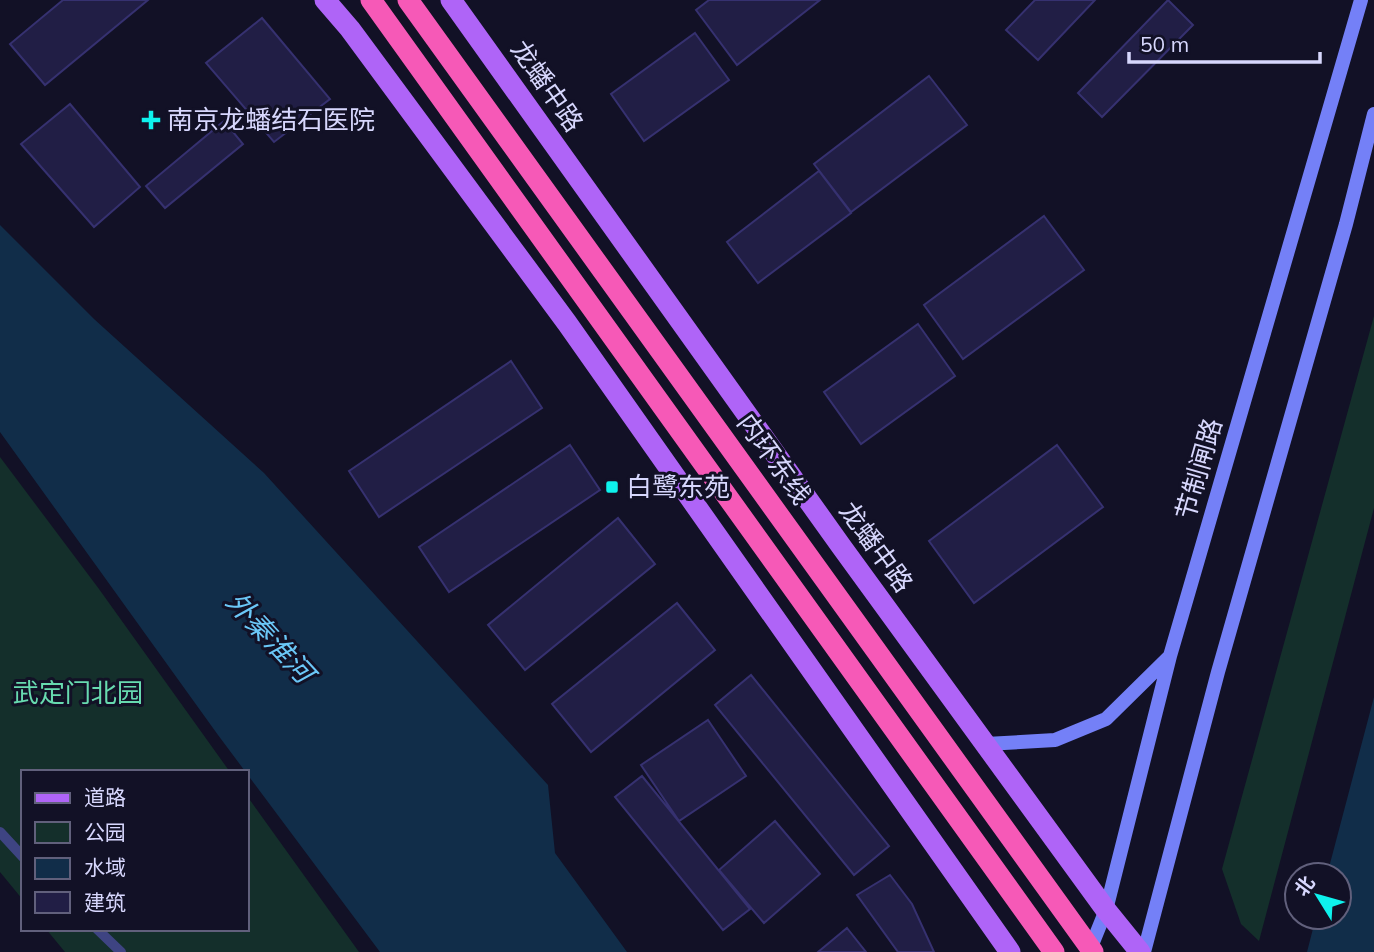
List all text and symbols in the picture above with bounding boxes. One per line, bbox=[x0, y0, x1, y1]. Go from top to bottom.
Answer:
scale bar bbox=[1129, 21, 1320, 65]
text: 50 m bbox=[1140, 31, 1189, 57]
street label: 龙蟠中路 bbox=[504, 34, 591, 138]
place label: 南京龙蟠结石医院 bbox=[167, 103, 375, 136]
marker: 南京龙蟠结石医院 bbox=[141, 110, 161, 130]
street label: 内环东线 bbox=[730, 407, 818, 510]
street label: 节制闸路 bbox=[1168, 414, 1229, 523]
place label: 白鹭东苑 bbox=[626, 470, 730, 503]
marker: 白鹭东苑 bbox=[604, 479, 620, 495]
street label: 龙蟠中路 bbox=[832, 495, 920, 598]
water label: 外秦淮河 bbox=[219, 584, 325, 693]
park label: 武定门北园 bbox=[13, 676, 143, 709]
legend bbox=[21, 770, 248, 931]
text: 道路 bbox=[84, 784, 126, 810]
text: 公园 bbox=[84, 819, 126, 845]
text: 水域 bbox=[84, 854, 126, 880]
north arrow bbox=[1283, 861, 1353, 931]
text: 北 bbox=[1289, 871, 1320, 901]
text: 建筑 bbox=[84, 889, 126, 915]

